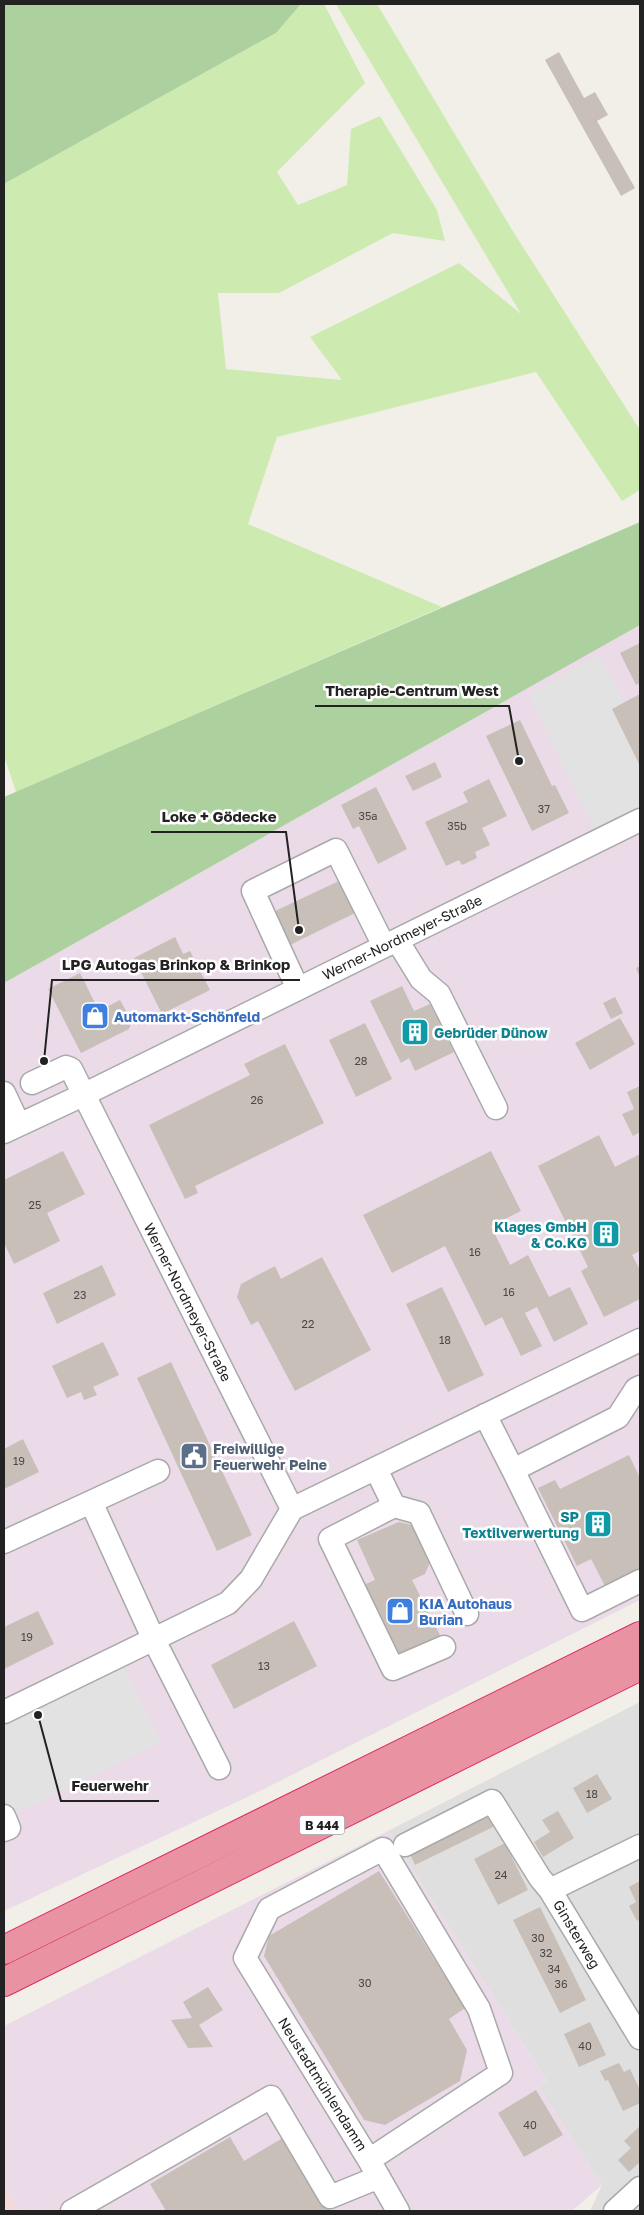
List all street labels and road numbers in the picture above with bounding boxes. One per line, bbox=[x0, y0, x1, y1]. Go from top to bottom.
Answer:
street label: Werner-Nordmeyer-Straße bbox=[319, 891, 485, 983]
street label: Werner-Nordmeyer-Straße bbox=[141, 1220, 235, 1384]
road number: B 444 bbox=[300, 1816, 344, 1834]
street label: Ginsterweg bbox=[550, 1897, 604, 1971]
street label: Neustadtmühlendamm bbox=[275, 2014, 371, 2154]

